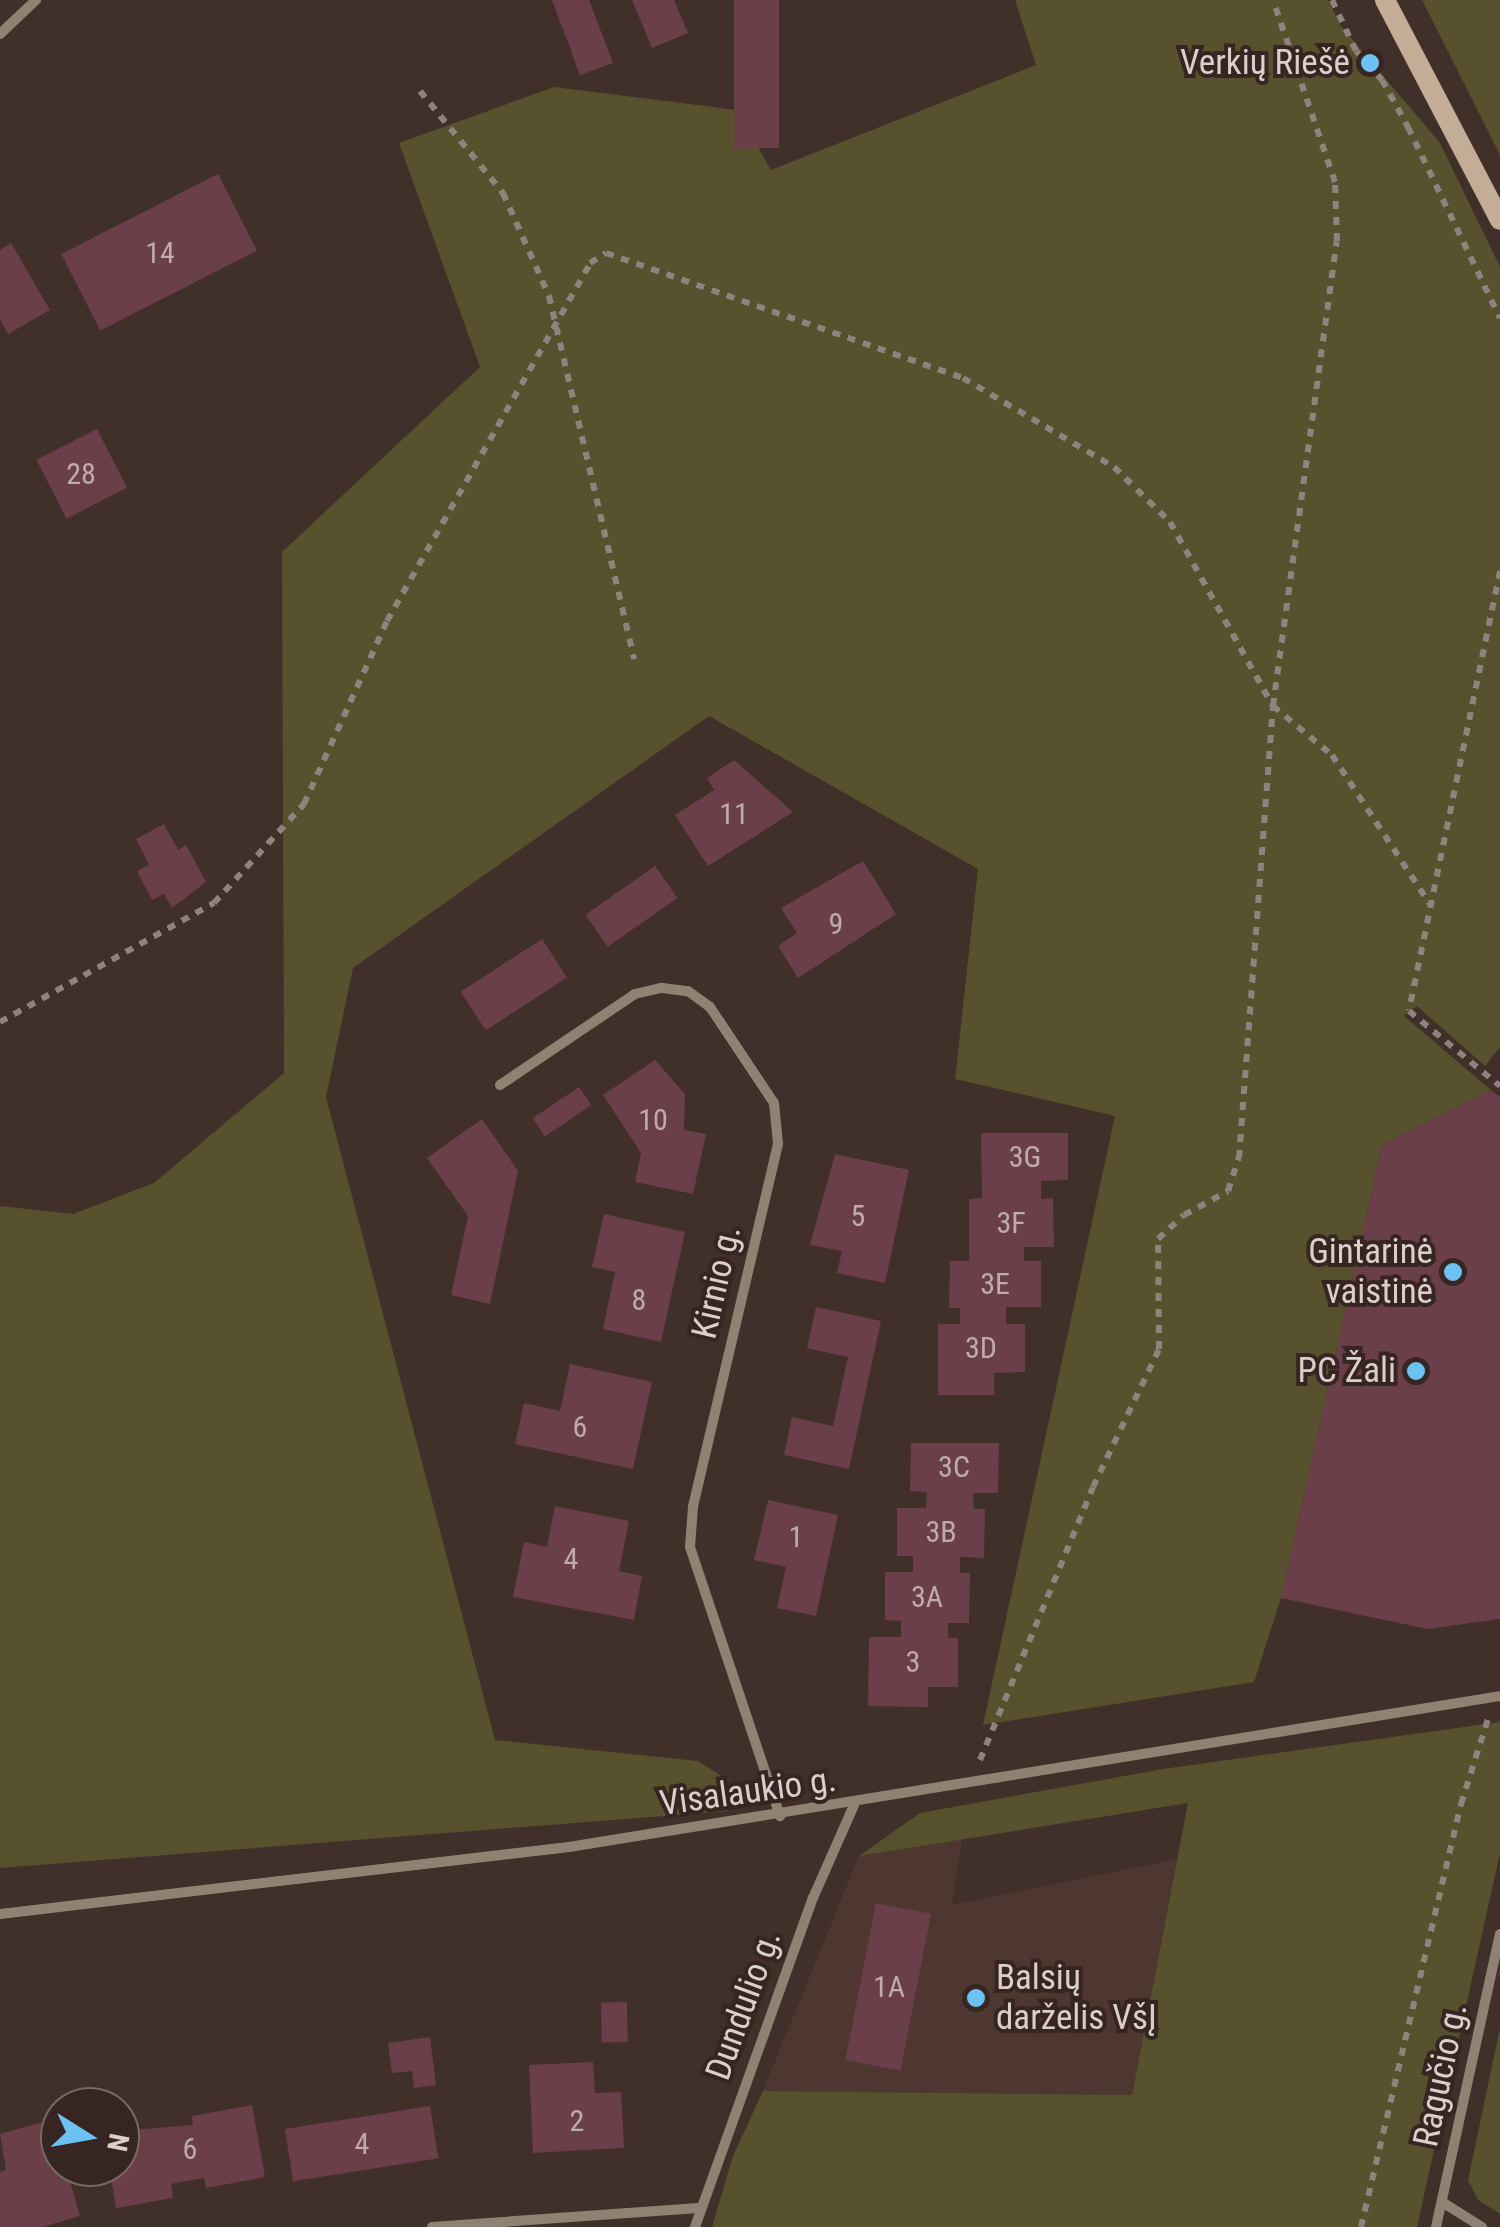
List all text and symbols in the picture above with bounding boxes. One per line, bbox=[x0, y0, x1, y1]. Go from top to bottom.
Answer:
place label: Verkių Riešė bbox=[1180, 42, 1350, 84]
marker: Verkių Riešė bbox=[1359, 52, 1381, 74]
house number: 14 bbox=[145, 235, 175, 271]
house number: 28 bbox=[66, 456, 96, 492]
house number: 11 bbox=[719, 796, 749, 832]
house number: 9 bbox=[829, 906, 843, 942]
house number: 10 bbox=[638, 1102, 668, 1138]
house number: 3G bbox=[1009, 1139, 1041, 1175]
house number: 5 bbox=[851, 1198, 865, 1234]
house number: 3F bbox=[996, 1205, 1026, 1241]
street label: Kirnio g. bbox=[684, 1221, 750, 1343]
place label: Gintarinė vaistinė bbox=[1308, 1231, 1433, 1313]
marker: Gintarinė vaistinė bbox=[1442, 1261, 1464, 1283]
house number: 3E bbox=[980, 1266, 1010, 1302]
house number: 8 bbox=[632, 1282, 646, 1318]
house number: 3D bbox=[965, 1330, 997, 1366]
place label: PC Žali bbox=[1298, 1350, 1396, 1392]
marker: PC Žali bbox=[1405, 1360, 1427, 1382]
house number: 6 bbox=[573, 1409, 587, 1445]
house number: 3C bbox=[938, 1449, 970, 1485]
house number: 3B bbox=[925, 1514, 957, 1550]
house number: 1 bbox=[789, 1519, 803, 1555]
house number: 4 bbox=[564, 1541, 578, 1577]
house number: 3A bbox=[911, 1579, 943, 1615]
house number: 3 bbox=[906, 1644, 920, 1680]
street label: Visalaukio g. bbox=[657, 1759, 839, 1825]
street label: Dundulio g. bbox=[698, 1924, 790, 2086]
place label: Balsių darželis VšĮ bbox=[996, 1957, 1157, 2039]
house number: 1A bbox=[873, 1969, 905, 2005]
marker: Balsių darželis VšĮ bbox=[965, 1987, 987, 2009]
street label: Ragučio g. bbox=[1405, 1999, 1477, 2151]
north arrow bbox=[40, 2087, 140, 2187]
house number: 2 bbox=[570, 2103, 584, 2139]
house number: 4 bbox=[355, 2126, 369, 2162]
text: N bbox=[100, 2131, 136, 2154]
house number: 6 bbox=[183, 2131, 197, 2167]

